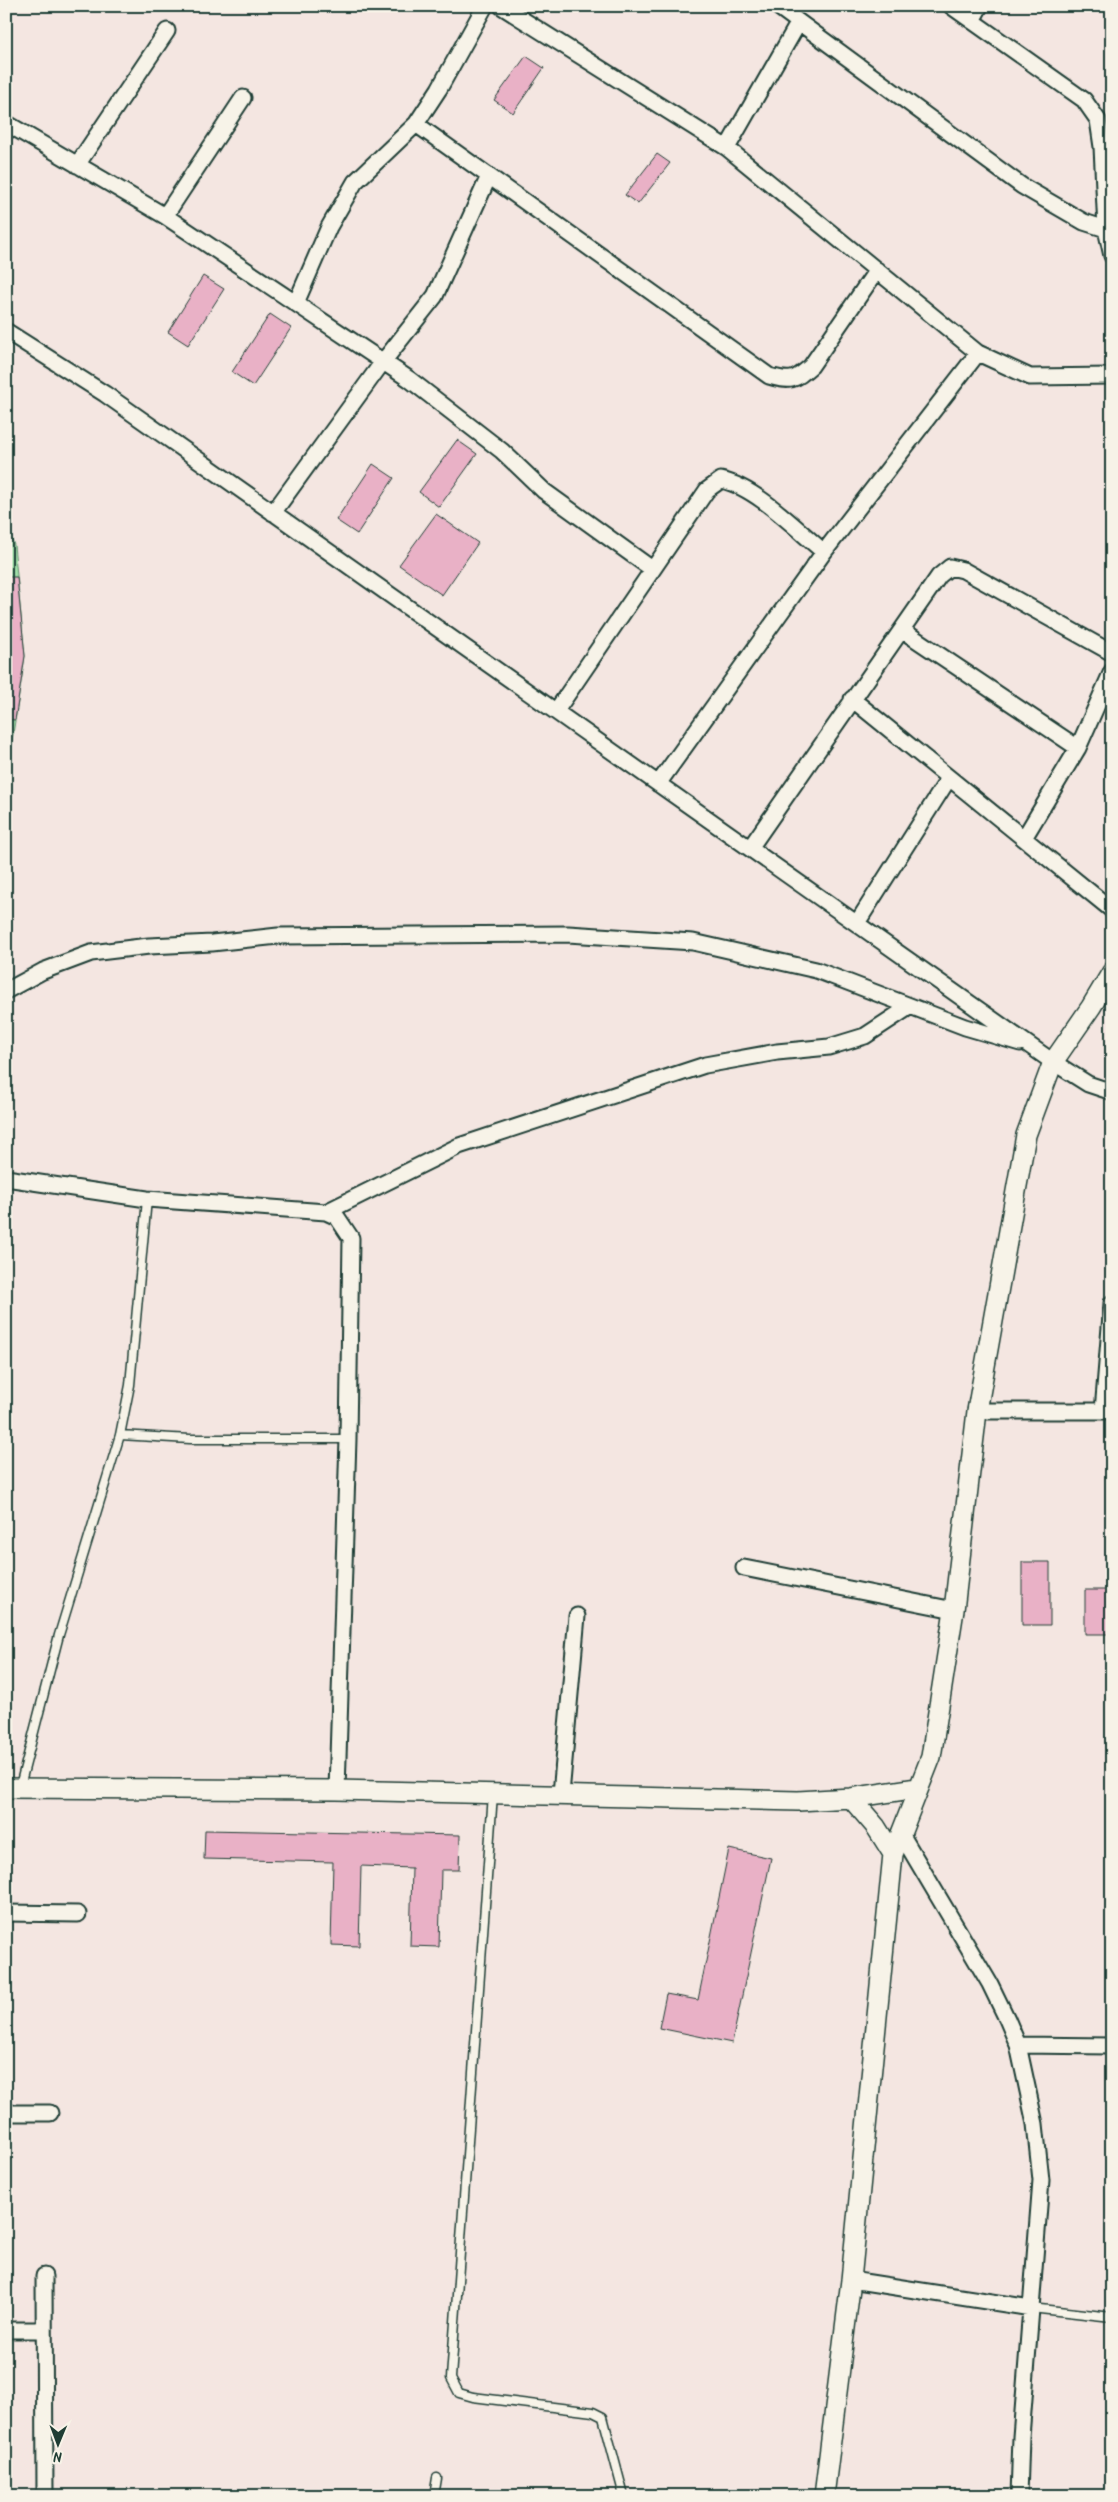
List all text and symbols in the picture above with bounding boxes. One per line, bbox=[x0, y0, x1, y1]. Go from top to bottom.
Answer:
north arrow bbox=[32, 2420, 82, 2470]
text: N bbox=[53, 2445, 62, 2467]

